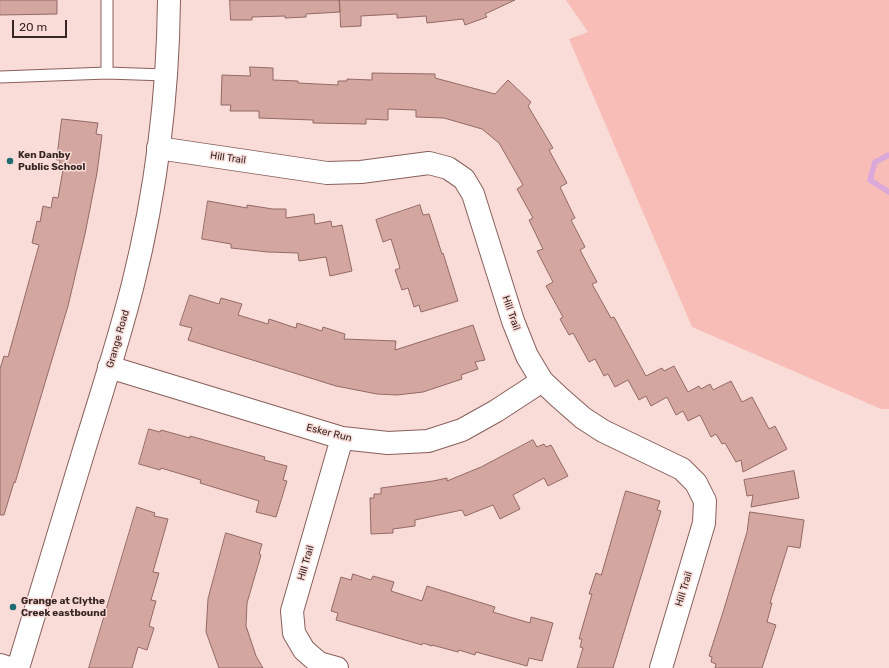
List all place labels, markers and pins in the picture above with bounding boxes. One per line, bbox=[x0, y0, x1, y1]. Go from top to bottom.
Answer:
place label: Ken Danby Public School bbox=[18, 149, 85, 172]
marker: Ken Danby Public School bbox=[5, 156, 15, 166]
place label: Grange at Clythe Creek eastbound bbox=[21, 595, 106, 618]
marker: Grange at Clythe Creek eastbound bbox=[8, 602, 18, 612]

